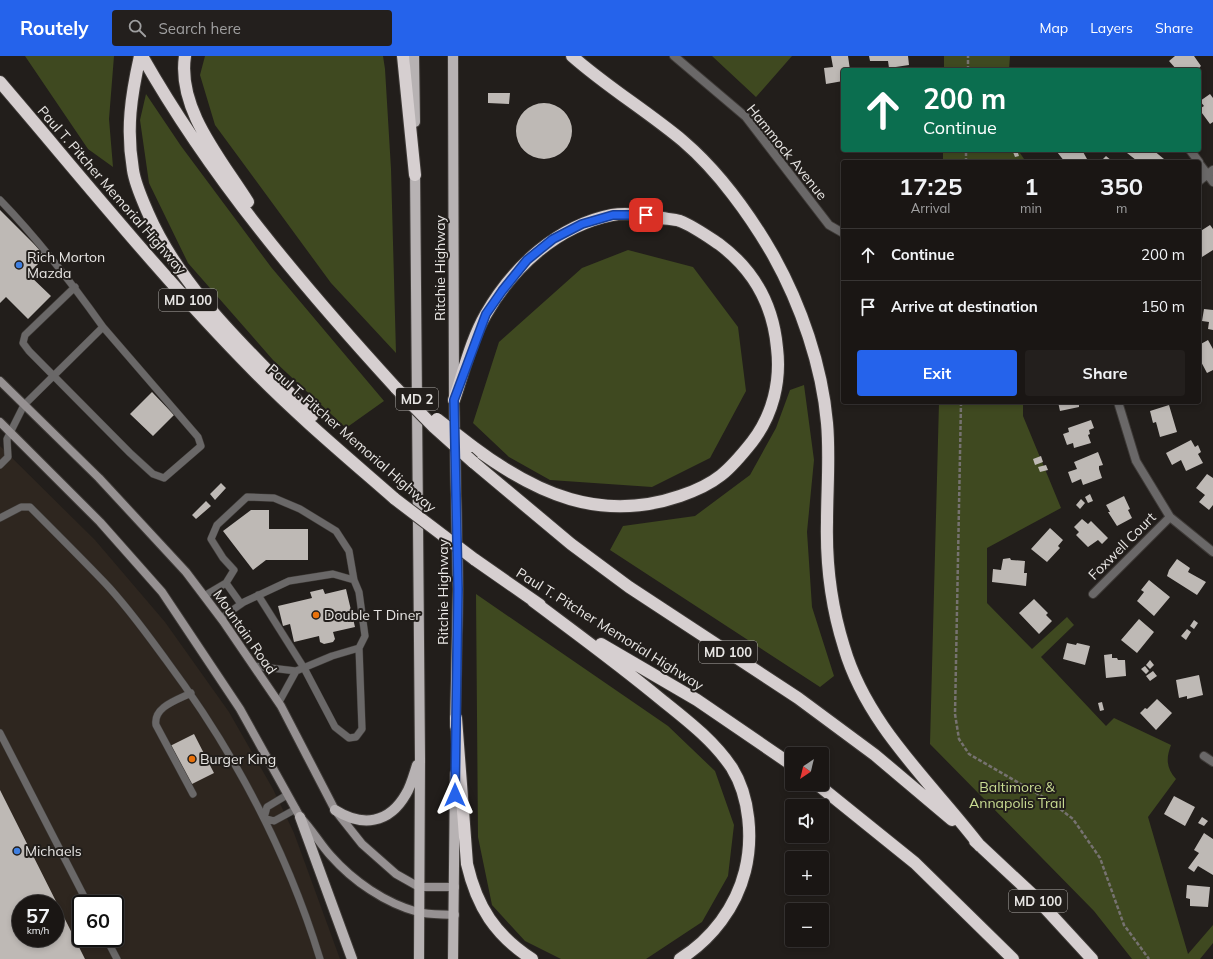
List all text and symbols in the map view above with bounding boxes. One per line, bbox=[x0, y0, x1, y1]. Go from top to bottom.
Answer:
search box bbox=[112, 10, 392, 46]
text: Routely bbox=[20, 16, 88, 40]
icon: search bbox=[126, 17, 148, 39]
text: Search here bbox=[158, 19, 241, 38]
text: Map bbox=[1039, 19, 1068, 37]
text: Layers bbox=[1090, 19, 1133, 37]
text: Share bbox=[1155, 19, 1193, 37]
text: 200 m bbox=[923, 81, 1006, 116]
icon: ahead bbox=[857, 84, 909, 136]
street label: Hammock Avenue bbox=[743, 100, 831, 204]
street label: Paul T. Pitcher Memorial Highway bbox=[34, 102, 191, 278]
text: Continue bbox=[923, 116, 997, 139]
text: 17:25 bbox=[899, 171, 962, 201]
text: 1 bbox=[1024, 171, 1038, 201]
text: 350 bbox=[1100, 171, 1143, 201]
pin bbox=[629, 198, 663, 232]
text: Arrival bbox=[911, 200, 950, 216]
text: min bbox=[1020, 200, 1042, 216]
text: m bbox=[1116, 200, 1127, 216]
icon: arrive bbox=[635, 204, 657, 226]
street label: Ritchie Highway bbox=[431, 214, 449, 321]
icon: ahead bbox=[857, 244, 879, 266]
text: Continue bbox=[891, 245, 954, 264]
text: 200 m bbox=[1141, 245, 1185, 264]
place label: Rich Morton Mazda bbox=[27, 248, 105, 282]
marker: Rich Morton Mazda bbox=[14, 260, 24, 270]
road number: MD 100 bbox=[159, 289, 217, 311]
icon: arrive bbox=[857, 296, 879, 318]
text: Arrive at destination bbox=[891, 297, 1038, 316]
text: 150 m bbox=[1141, 297, 1185, 316]
button: Exit bbox=[857, 350, 1017, 396]
button: Share bbox=[1025, 350, 1185, 396]
street label: Paul T. Pitcher Memorial Highway bbox=[264, 360, 440, 517]
road number: MD 2 bbox=[396, 388, 438, 410]
street label: Foxwell Court bbox=[1084, 508, 1160, 584]
street label: Ritchie Highway bbox=[434, 538, 452, 645]
street label: Paul T. Pitcher Memorial Highway bbox=[513, 564, 708, 695]
street label: Mountain Road bbox=[209, 586, 281, 678]
place label: Double T Diner bbox=[324, 606, 421, 624]
marker: Double T Diner bbox=[311, 610, 321, 620]
road number: MD 100 bbox=[699, 641, 757, 663]
north arrow bbox=[785, 747, 829, 791]
map controls bbox=[785, 747, 829, 947]
place label: Burger King bbox=[200, 750, 276, 768]
marker: Burger King bbox=[187, 754, 197, 764]
position arrow bbox=[434, 774, 476, 816]
park label: Baltimore & Annapolis Trail bbox=[969, 778, 1065, 812]
button: sound bbox=[785, 799, 829, 843]
place label: Michaels bbox=[25, 842, 82, 860]
marker: Michaels bbox=[12, 846, 22, 856]
button: + bbox=[785, 851, 829, 895]
road number: MD 100 bbox=[1009, 890, 1067, 912]
speed limit sign: 60 bbox=[72, 895, 124, 947]
text: 57 bbox=[26, 903, 50, 928]
button: − bbox=[785, 903, 829, 947]
text: km/h bbox=[27, 924, 49, 937]

